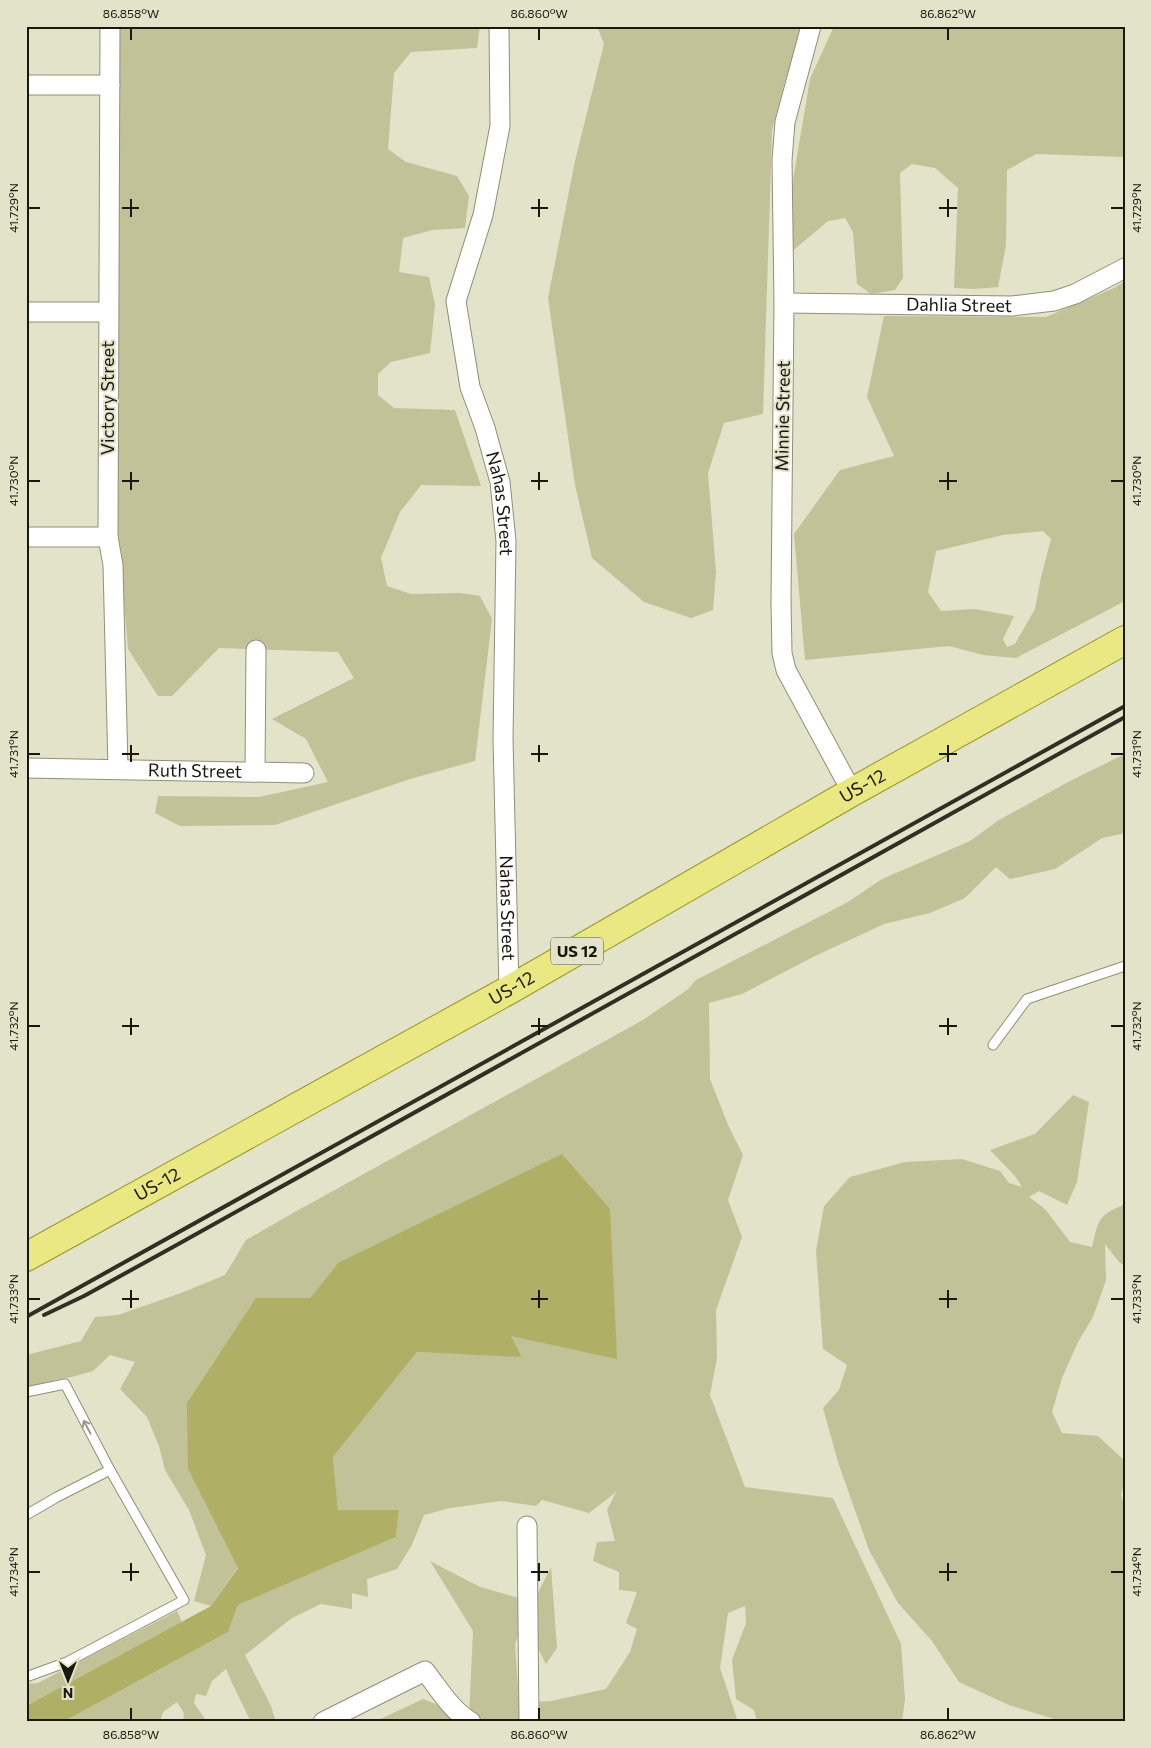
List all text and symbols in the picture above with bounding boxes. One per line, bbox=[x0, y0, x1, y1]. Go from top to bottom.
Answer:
text: 86.858°W bbox=[103, 6, 159, 20]
text: 86.860°W bbox=[510, 6, 568, 20]
text: 86.862°W bbox=[920, 6, 976, 20]
text: 41.729°N bbox=[6, 183, 20, 233]
text: 41.729°N bbox=[1129, 183, 1143, 233]
street label: Dahlia Street bbox=[906, 293, 1012, 316]
street label: Victory Street bbox=[96, 341, 118, 455]
street label: Minnie Street bbox=[770, 360, 794, 472]
street label: Nahas Street bbox=[482, 449, 518, 556]
text: 41.730°N bbox=[6, 456, 20, 506]
text: 41.730°N bbox=[1129, 456, 1143, 506]
text: 41.731°N bbox=[6, 730, 20, 778]
text: 41.731°N bbox=[1129, 730, 1143, 778]
street label: Ruth Street bbox=[148, 758, 242, 782]
street label: US-12 bbox=[835, 764, 889, 807]
street label: Nahas Street bbox=[496, 855, 520, 961]
road number: US 12 bbox=[551, 938, 603, 964]
street label: US-12 bbox=[484, 966, 538, 1009]
text: 41.732°N bbox=[6, 1001, 20, 1051]
text: 41.732°N bbox=[1129, 1001, 1143, 1051]
street label: US-12 bbox=[130, 1162, 184, 1205]
text: 41.733°N bbox=[6, 1274, 20, 1324]
text: 41.733°N bbox=[1129, 1274, 1143, 1324]
one-way arrow bbox=[82, 1420, 91, 1435]
text: 41.734°N bbox=[6, 1547, 20, 1597]
text: 41.734°N bbox=[1129, 1547, 1143, 1597]
north arrow bbox=[42, 1656, 92, 1706]
text: N bbox=[63, 1685, 73, 1702]
text: 86.858°W bbox=[103, 1727, 159, 1741]
text: 86.860°W bbox=[510, 1727, 568, 1741]
text: 86.862°W bbox=[920, 1727, 976, 1741]

